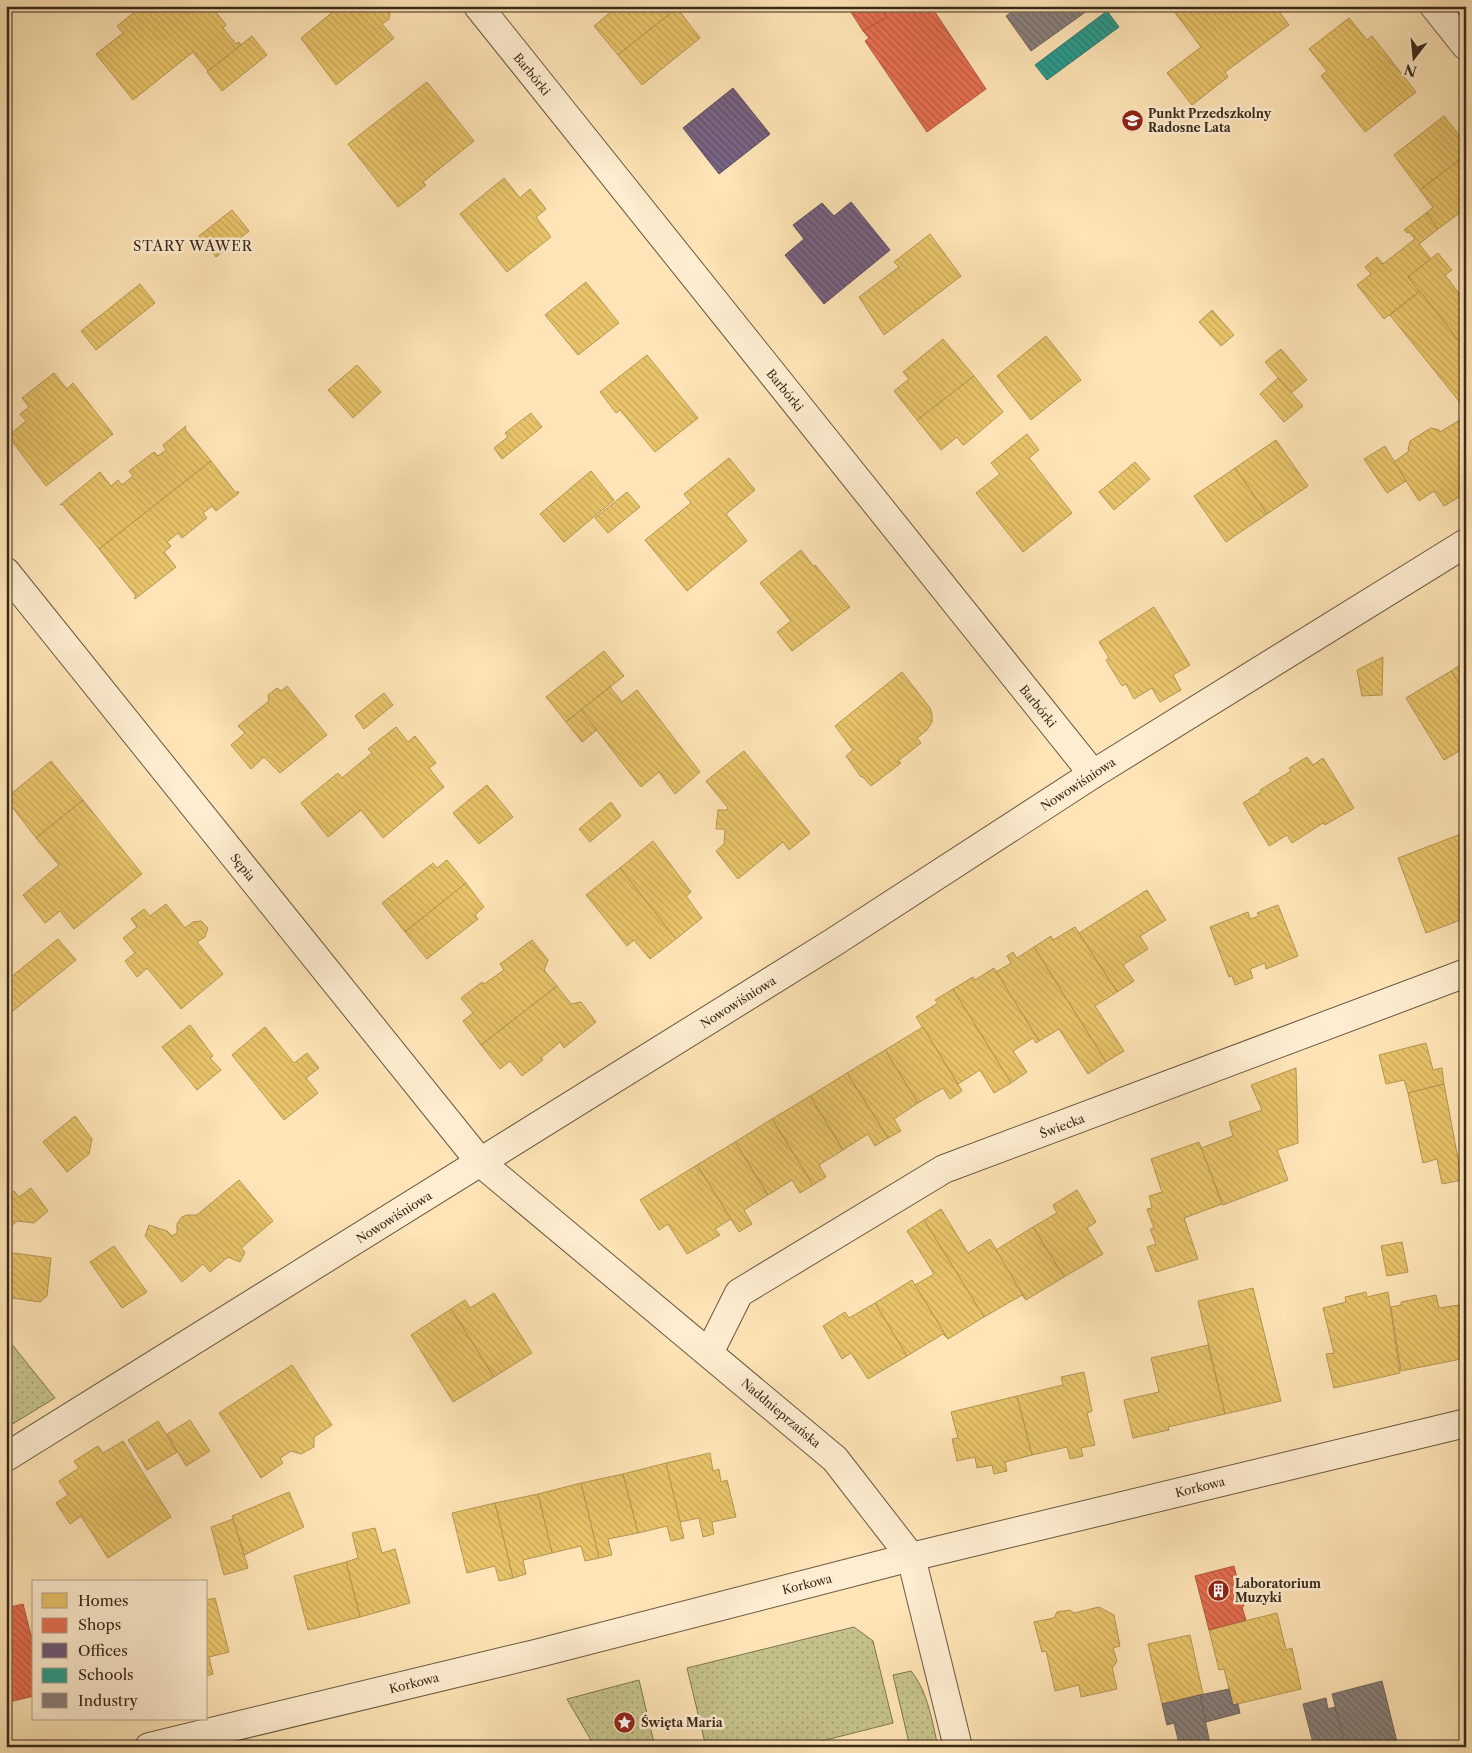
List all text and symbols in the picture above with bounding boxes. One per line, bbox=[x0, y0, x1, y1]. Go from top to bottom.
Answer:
north arrow bbox=[1390, 32, 1440, 82]
street label: Barbórki bbox=[510, 50, 554, 98]
text: N bbox=[1402, 60, 1419, 81]
place label: Punkt Przedszkolny Radosne Lata bbox=[1148, 106, 1272, 135]
school or university icon: Punkt Przedszkolny Radosne Lata bbox=[1120, 108, 1144, 132]
district label: STARY WAWER bbox=[133, 237, 253, 255]
street label: Barbórki bbox=[763, 366, 807, 414]
street label: Barbórki bbox=[1016, 682, 1060, 730]
street label: Nowowiśniowa bbox=[1038, 754, 1119, 814]
street label: Sępia bbox=[227, 850, 259, 884]
street label: Nowowiśniowa bbox=[697, 972, 779, 1031]
street label: Świecka bbox=[1037, 1109, 1087, 1141]
street label: Nowowiśniowa bbox=[353, 1187, 435, 1246]
street label: Naddnieprzańska bbox=[738, 1375, 824, 1451]
street label: Korkowa bbox=[1174, 1473, 1227, 1500]
street label: Korkowa bbox=[781, 1570, 834, 1597]
place label: Laboratorium Muzyki bbox=[1235, 1576, 1321, 1605]
building icon: Laboratorium Muzyki bbox=[1207, 1578, 1231, 1602]
legend bbox=[32, 1580, 208, 1720]
text: Homes bbox=[78, 1591, 129, 1610]
text: Shops bbox=[78, 1615, 121, 1634]
text: Offices bbox=[78, 1641, 128, 1660]
text: Schools bbox=[78, 1665, 134, 1684]
street label: Korkowa bbox=[388, 1669, 441, 1696]
text: Industry bbox=[78, 1691, 138, 1710]
place icon: Święta Maria bbox=[613, 1710, 637, 1734]
place label: Święta Maria bbox=[641, 1714, 724, 1730]

